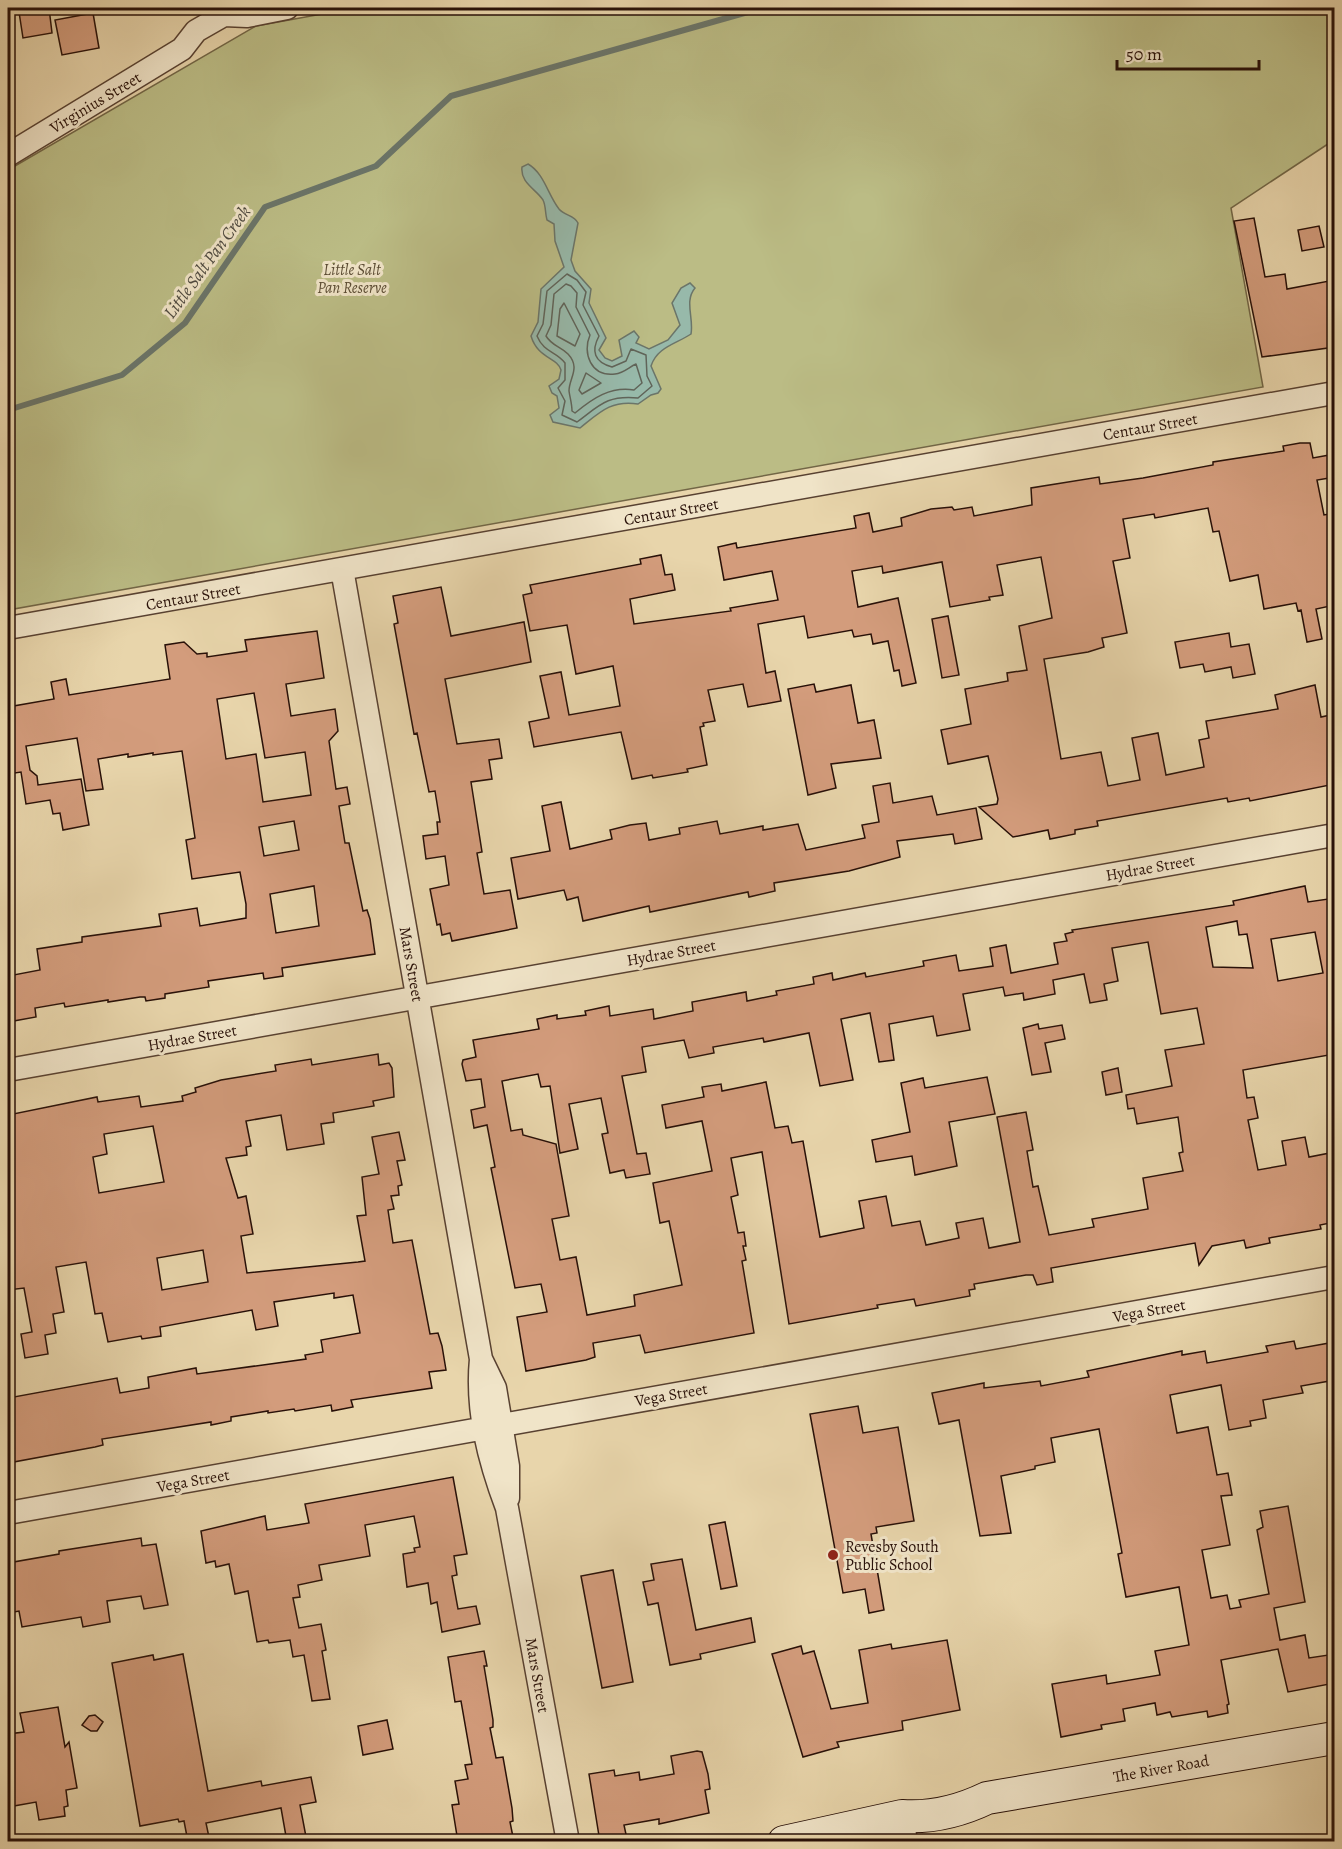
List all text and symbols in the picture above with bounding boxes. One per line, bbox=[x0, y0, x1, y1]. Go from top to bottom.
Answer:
scale bar bbox=[1117, 33, 1260, 71]
text: 50 m bbox=[1126, 42, 1162, 66]
street label: Virginius Street bbox=[45, 67, 145, 139]
water label: Little Salt Pan Creek bbox=[158, 201, 256, 323]
park label: Little Salt Pan Reserve bbox=[317, 259, 387, 299]
street label: Centaur Street bbox=[1101, 408, 1199, 446]
street label: Centaur Street bbox=[622, 493, 720, 531]
street label: Centaur Street bbox=[144, 578, 242, 616]
street label: Hydrae Street bbox=[1104, 849, 1196, 887]
street label: Mars Street bbox=[394, 925, 428, 1003]
street label: Hydrae Street bbox=[625, 934, 717, 972]
street label: Hydrae Street bbox=[146, 1019, 238, 1057]
street label: Vega Street bbox=[1110, 1294, 1187, 1328]
street label: Vega Street bbox=[632, 1378, 709, 1412]
street label: Vega Street bbox=[154, 1464, 231, 1498]
place label: Revesby South Public School bbox=[845, 1536, 939, 1576]
marker: Revesby South Public School bbox=[826, 1548, 840, 1562]
street label: Mars Street bbox=[520, 1636, 554, 1714]
street label: The River Road bbox=[1112, 1750, 1211, 1788]

